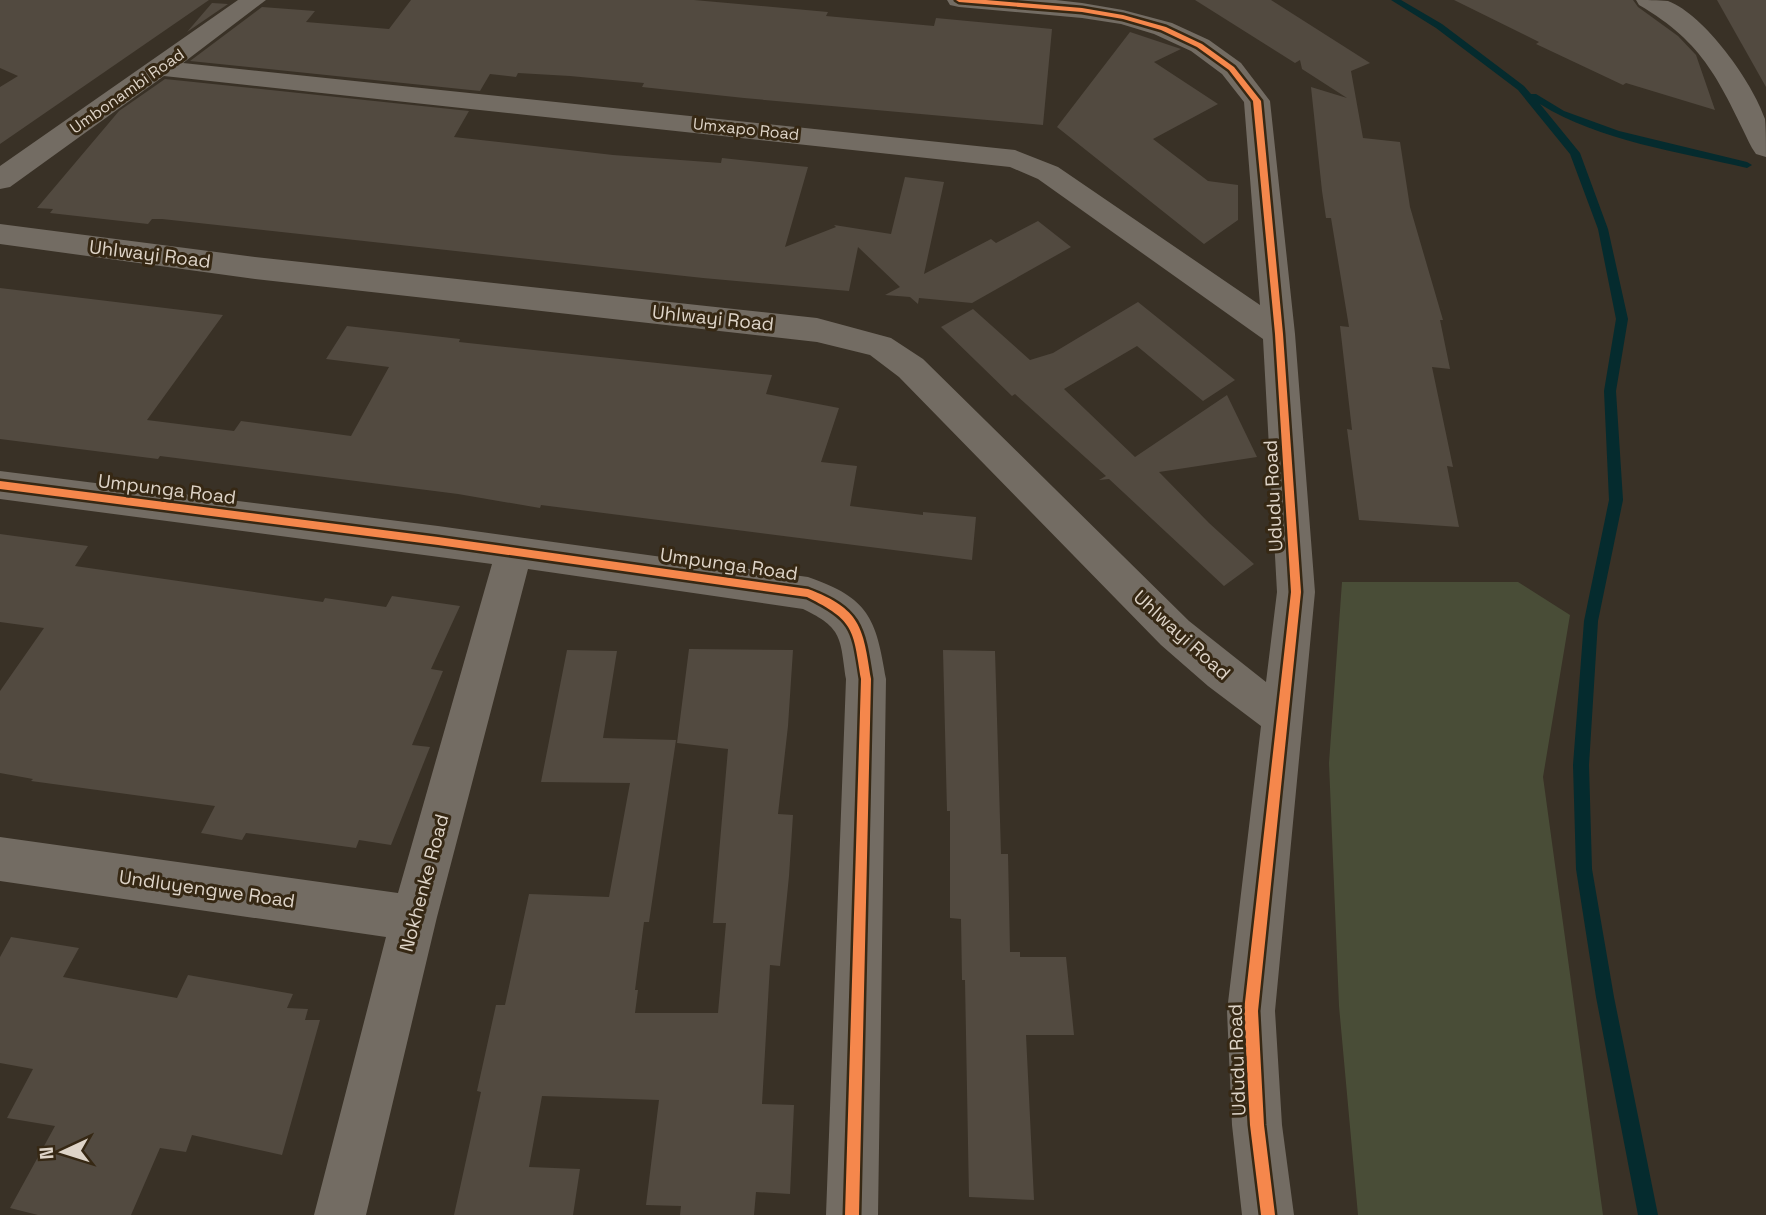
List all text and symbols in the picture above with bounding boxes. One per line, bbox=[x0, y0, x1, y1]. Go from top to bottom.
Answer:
street label: Umbonambi Road bbox=[66, 44, 188, 138]
street label: Umxapo Road bbox=[692, 113, 800, 145]
street label: Uhlwayi Road bbox=[88, 234, 212, 274]
street label: Uhlwayi Road bbox=[651, 299, 775, 337]
street label: Ududu Road bbox=[1258, 439, 1288, 553]
street label: Umpunga Road bbox=[96, 468, 238, 510]
street label: Umpunga Road bbox=[658, 542, 800, 586]
street label: Uhlwayi Road bbox=[1128, 585, 1236, 685]
street label: Nokhenke Road bbox=[394, 811, 454, 955]
street label: Undluyengwe Road bbox=[117, 864, 297, 914]
street label: Ududu Road bbox=[1223, 1004, 1251, 1116]
north arrow bbox=[28, 1117, 98, 1187]
text: N bbox=[34, 1146, 59, 1160]

